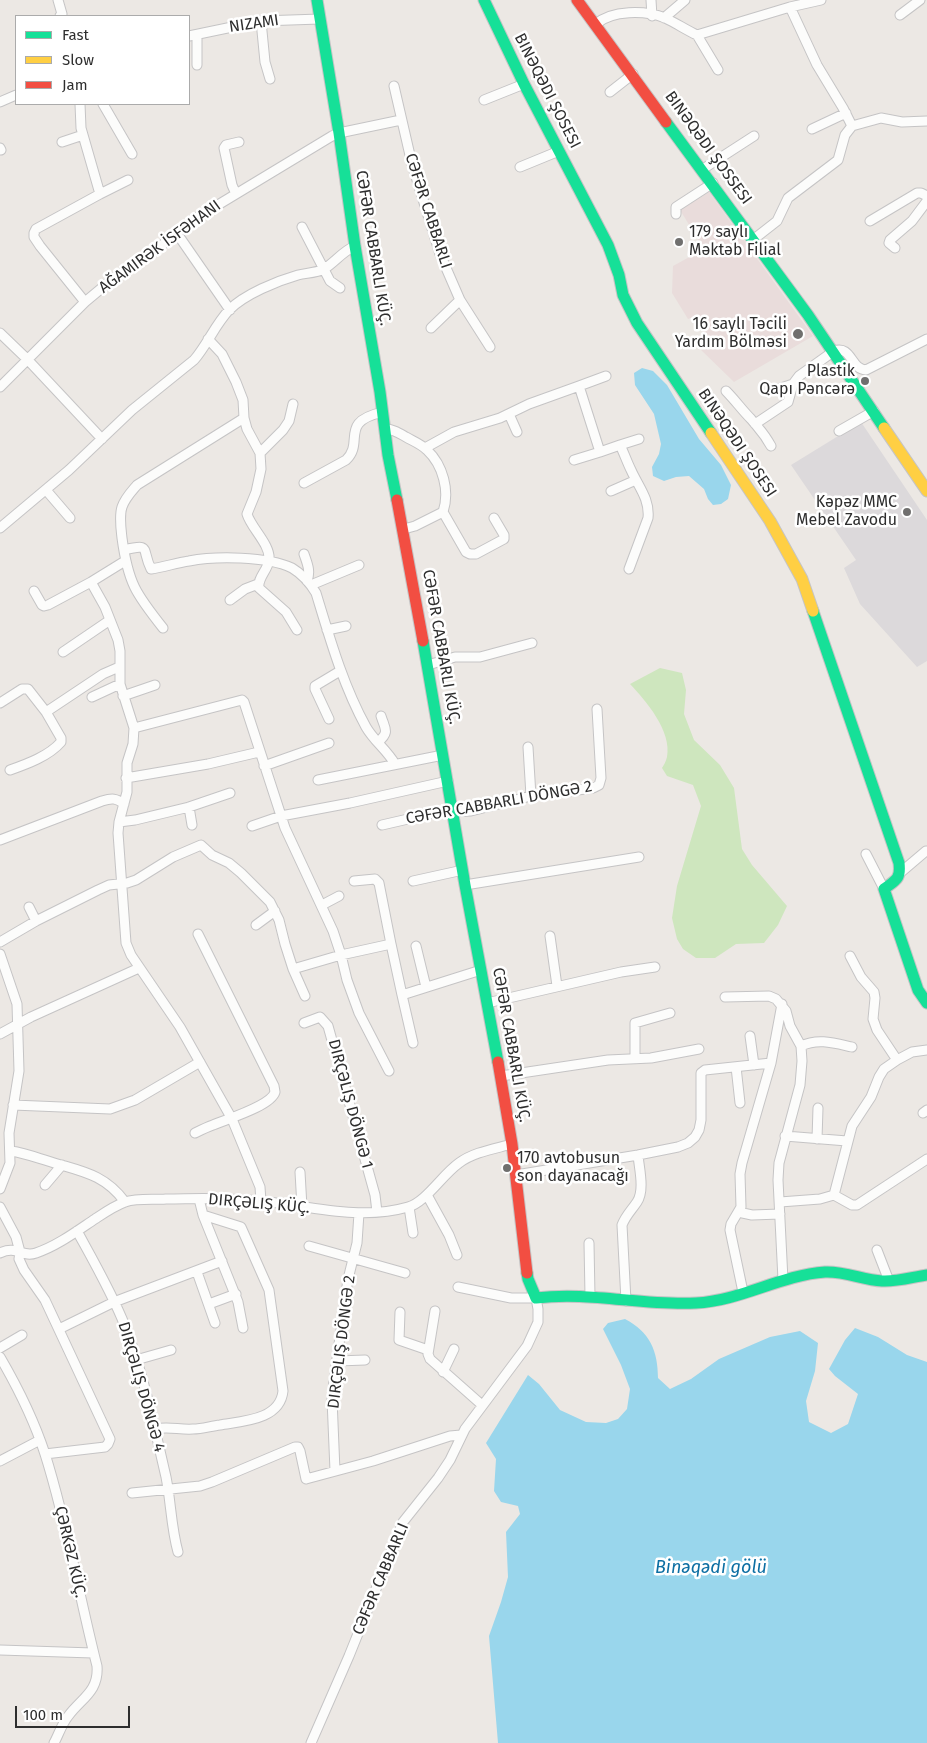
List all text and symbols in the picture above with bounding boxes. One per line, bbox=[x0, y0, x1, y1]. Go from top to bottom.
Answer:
street label: NIZAMI bbox=[228, 11, 280, 37]
legend bbox=[15, 15, 190, 105]
text: Fast bbox=[62, 26, 89, 44]
street label: BINƏQƏDI ŞOSESI bbox=[510, 30, 584, 152]
text: Slow bbox=[62, 51, 94, 69]
text: Jam bbox=[62, 76, 88, 94]
street label: BINƏQƏDI ŞOSSESI bbox=[660, 88, 756, 208]
street label: CƏFƏR CABBARLI bbox=[400, 151, 456, 271]
street label: CƏFƏR CABBARLI KÜÇ. bbox=[351, 169, 395, 327]
street label: AĞAMIRƏK İSFƏHANI bbox=[95, 196, 225, 298]
place label: 179 saylı Məktəb Filial bbox=[689, 223, 781, 261]
marker: 179 saylı Məktəb Filial bbox=[673, 236, 685, 248]
place label: 16 saylı Təcili Yardım Bölməsi bbox=[675, 315, 787, 353]
marker: 16 saylı Təcili Yardım Bölməsi bbox=[791, 327, 805, 341]
place label: Plastik Qapı Pəncərə bbox=[759, 362, 855, 400]
marker: Plastik Qapı Pəncərə bbox=[859, 375, 871, 387]
street label: BINƏQƏDI ŞOSESI bbox=[694, 385, 780, 501]
place label: Kəpəz MMC Mebel Zavodu bbox=[796, 493, 897, 531]
marker: Kəpəz MMC Mebel Zavodu bbox=[901, 506, 913, 518]
street label: CƏFƏR CABBARLI KÜÇ. bbox=[418, 568, 464, 726]
street label: CƏFƏR CABBARLI DÖNGƏ 2 bbox=[404, 777, 594, 829]
street label: CƏFƏR CABBARLI KÜÇ. bbox=[488, 966, 534, 1124]
street label: DIRÇƏLIŞ DÖNGƏ 1 bbox=[323, 1037, 377, 1171]
place label: 170 avtobusun son dayanacağı bbox=[517, 1149, 629, 1187]
marker: 170 avtobusun son dayanacağı bbox=[501, 1162, 513, 1174]
street label: DIRÇƏLIŞ KÜÇ. bbox=[207, 1190, 311, 1218]
street label: DIRÇƏLIŞ DÖNGƏ 2 bbox=[324, 1274, 360, 1410]
street label: DIRÇƏLIŞ DÖNGƏ 4 bbox=[113, 1320, 169, 1454]
street label: ÇƏRKƏZ KÜÇ. bbox=[50, 1504, 90, 1600]
street label: CƏFƏR CABBARLI bbox=[349, 1520, 413, 1638]
water label: Binəqədi gölü bbox=[655, 1557, 767, 1579]
scale bar bbox=[18, 1696, 132, 1728]
text: 100 m bbox=[23, 1706, 63, 1724]

